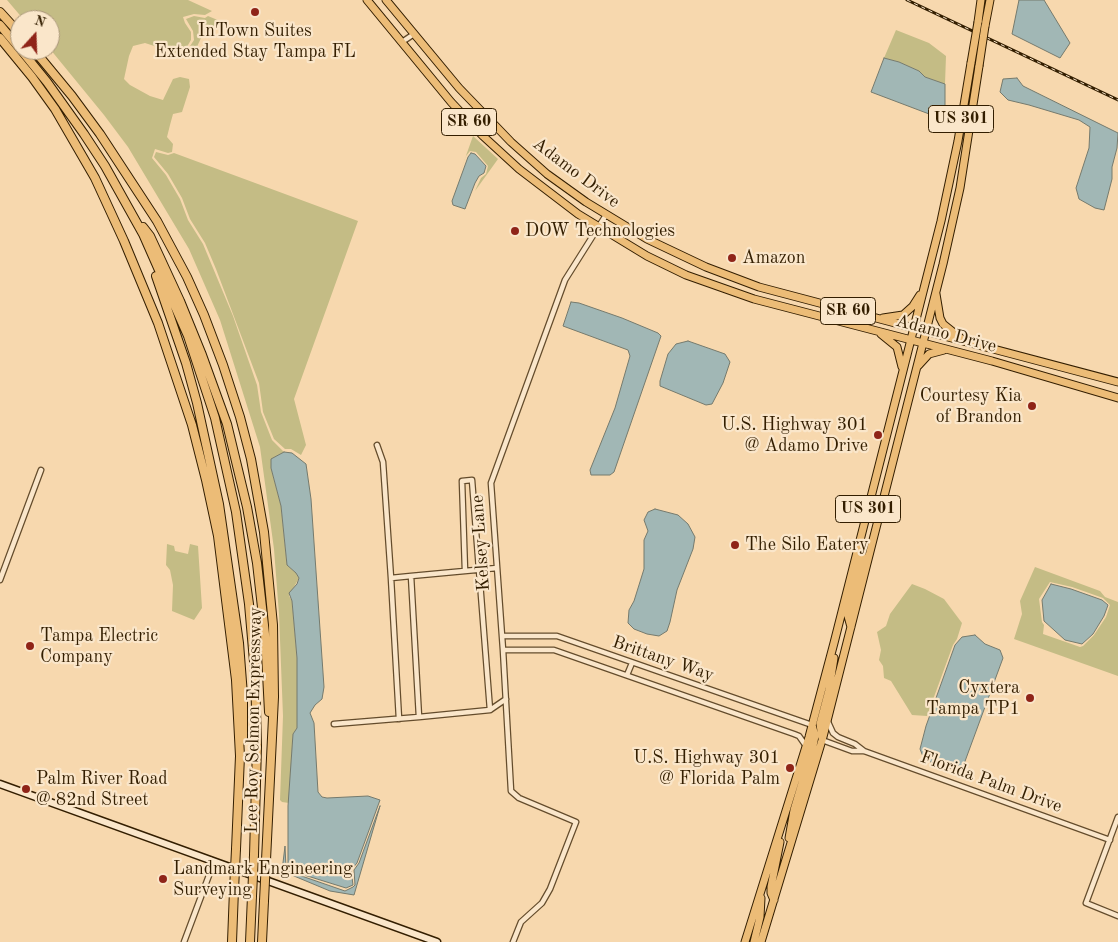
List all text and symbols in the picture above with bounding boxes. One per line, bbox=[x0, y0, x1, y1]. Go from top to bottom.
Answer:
marker: InTown Suites Extended Stay Tampa FL bbox=[249, 6, 261, 18]
north arrow bbox=[10, 10, 60, 60]
text: N bbox=[32, 13, 47, 30]
place label: InTown Suites Extended Stay Tampa FL bbox=[154, 20, 356, 62]
road number: US 301 bbox=[928, 106, 994, 132]
road number: SR 60 bbox=[442, 108, 496, 136]
street label: Adamo Drive bbox=[528, 133, 624, 213]
place label: DOW Technologies bbox=[525, 220, 675, 242]
marker: DOW Technologies bbox=[509, 225, 521, 237]
place label: Amazon bbox=[742, 247, 806, 269]
marker: Amazon bbox=[726, 252, 738, 264]
road number: SR 60 bbox=[820, 298, 876, 324]
street label: Adamo Drive bbox=[893, 310, 999, 358]
place label: Courtesy Kia of Brandon bbox=[920, 385, 1022, 428]
marker: Courtesy Kia of Brandon bbox=[1026, 400, 1038, 412]
place label: U.S. Highway 301 @ Adamo Drive bbox=[721, 414, 868, 456]
marker: U.S. Highway 301 @ Adamo Drive bbox=[872, 429, 884, 441]
street label: Kelsey Lane bbox=[467, 494, 495, 592]
road number: US 301 bbox=[836, 496, 900, 522]
place label: The Silo Eatery bbox=[745, 534, 869, 556]
marker: The Silo Eatery bbox=[729, 539, 741, 551]
street label: Lee Roy Selmon Expressway bbox=[241, 607, 267, 833]
place label: Tampa Electric Company bbox=[40, 625, 158, 668]
street label: Brittany Way bbox=[609, 631, 717, 687]
marker: Tampa Electric Company bbox=[24, 640, 36, 652]
place label: Cyxtera Tampa TP1 bbox=[926, 677, 1020, 720]
marker: Cyxtera Tampa TP1 bbox=[1024, 692, 1036, 704]
street label: Florida Palm Drive bbox=[917, 746, 1065, 818]
place label: U.S. Highway 301 @ Florida Palm bbox=[633, 747, 780, 790]
marker: U.S. Highway 301 @ Florida Palm bbox=[784, 762, 796, 774]
place label: Palm River Road @ 82nd Street bbox=[36, 768, 168, 811]
marker: Palm River Road @ 82nd Street bbox=[20, 783, 32, 795]
place label: Landmark Engineering Surveying bbox=[173, 858, 353, 901]
marker: Landmark Engineering Surveying bbox=[157, 873, 169, 885]

